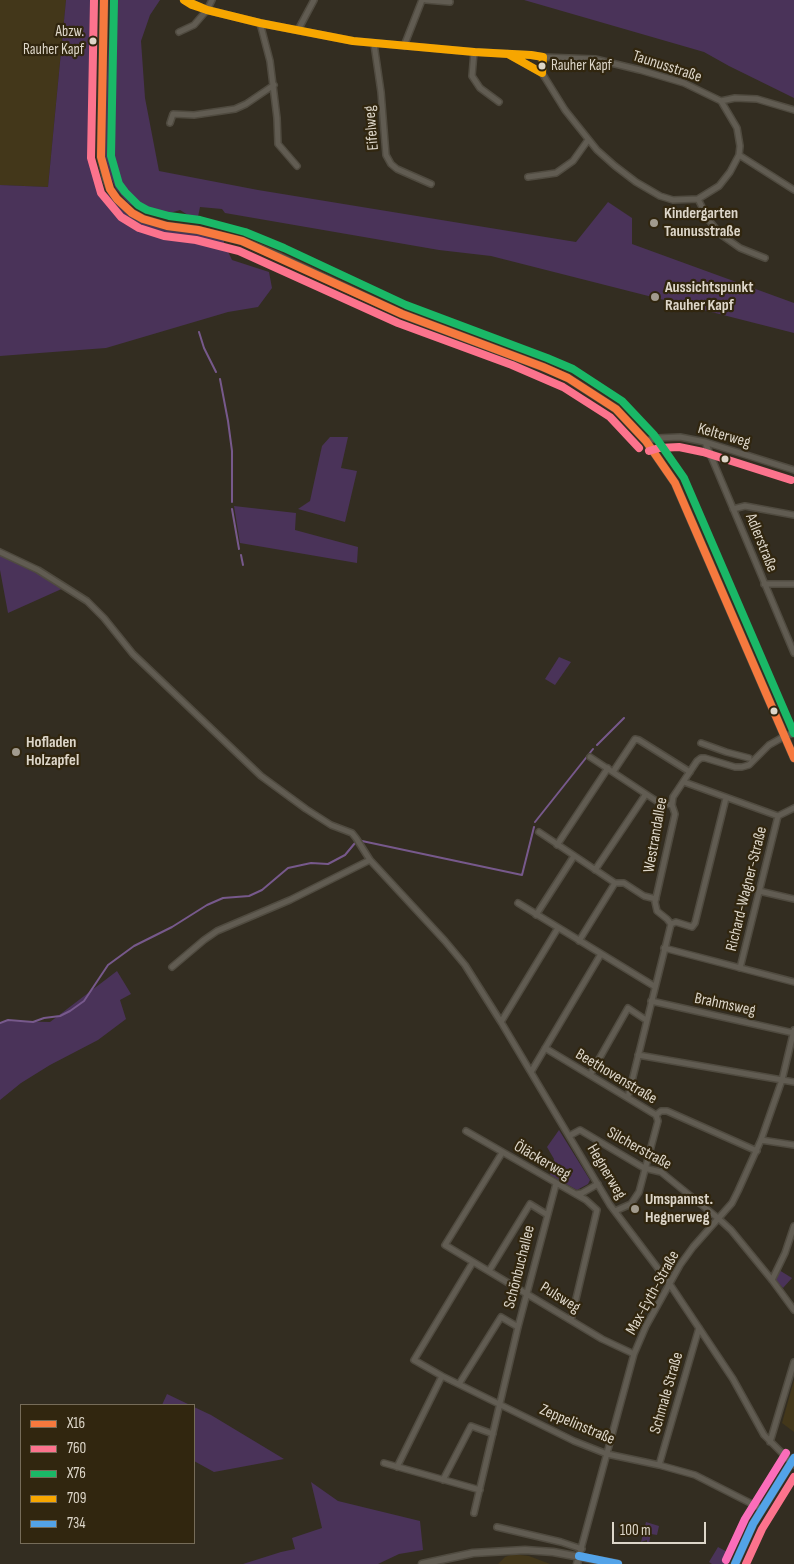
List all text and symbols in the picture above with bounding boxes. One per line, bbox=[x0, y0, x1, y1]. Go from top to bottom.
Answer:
place label: Abzw. Rauher Kapf bbox=[23, 23, 84, 58]
marker: Abzw. Rauher Kapf bbox=[88, 36, 98, 46]
street label: Taunusstraße bbox=[630, 47, 704, 87]
place label: Rauher Kapf bbox=[551, 57, 612, 75]
marker: Rauher Kapf bbox=[537, 61, 547, 71]
street label: Eifelweg bbox=[360, 105, 384, 151]
place label: Kindergarten Taunusstraße bbox=[664, 204, 741, 242]
marker: Kindergarten Taunusstraße bbox=[648, 217, 660, 229]
place label: Aussichtspunkt Rauher Kapf bbox=[665, 278, 753, 316]
marker: Aussichtspunkt Rauher Kapf bbox=[649, 291, 661, 303]
street label: Kelterweg bbox=[695, 419, 753, 453]
unlabelled marker bbox=[720, 454, 730, 464]
street label: Adlerstraße bbox=[741, 511, 781, 575]
unlabelled marker bbox=[769, 706, 779, 716]
place label: Hofladen Holzapfel bbox=[26, 733, 79, 771]
marker: Hofladen Holzapfel bbox=[10, 746, 22, 758]
street label: Westrandallee bbox=[640, 796, 672, 874]
street label: Richard-Wagner-Straße bbox=[722, 825, 772, 953]
street label: Brahmsweg bbox=[693, 989, 757, 1021]
street label: Beethovenstraße bbox=[572, 1045, 660, 1109]
street label: Silcherstraße bbox=[603, 1123, 675, 1175]
street label: Öläckerweg bbox=[510, 1137, 574, 1185]
street label: Hegnerweg bbox=[582, 1141, 630, 1203]
place label: Umspannst. Hegnerweg bbox=[645, 1190, 713, 1228]
marker: Umspannst. Hegnerweg bbox=[629, 1203, 641, 1215]
street label: Schönbuchallee bbox=[500, 1223, 540, 1311]
street label: Max-Eyth-Straße bbox=[622, 1248, 684, 1338]
street label: Pulsweg bbox=[536, 1278, 584, 1318]
street label: Schmale Straße bbox=[646, 1350, 688, 1436]
street label: Zeppelinstraße bbox=[537, 1401, 617, 1449]
legend bbox=[20, 1404, 195, 1544]
text: X16 bbox=[67, 1414, 85, 1433]
text: 760 bbox=[67, 1439, 86, 1458]
text: X76 bbox=[67, 1464, 86, 1483]
text: 709 bbox=[67, 1489, 86, 1508]
scale bar bbox=[614, 1512, 708, 1544]
text: 734 bbox=[67, 1514, 86, 1533]
text: 100 m bbox=[620, 1521, 651, 1540]

